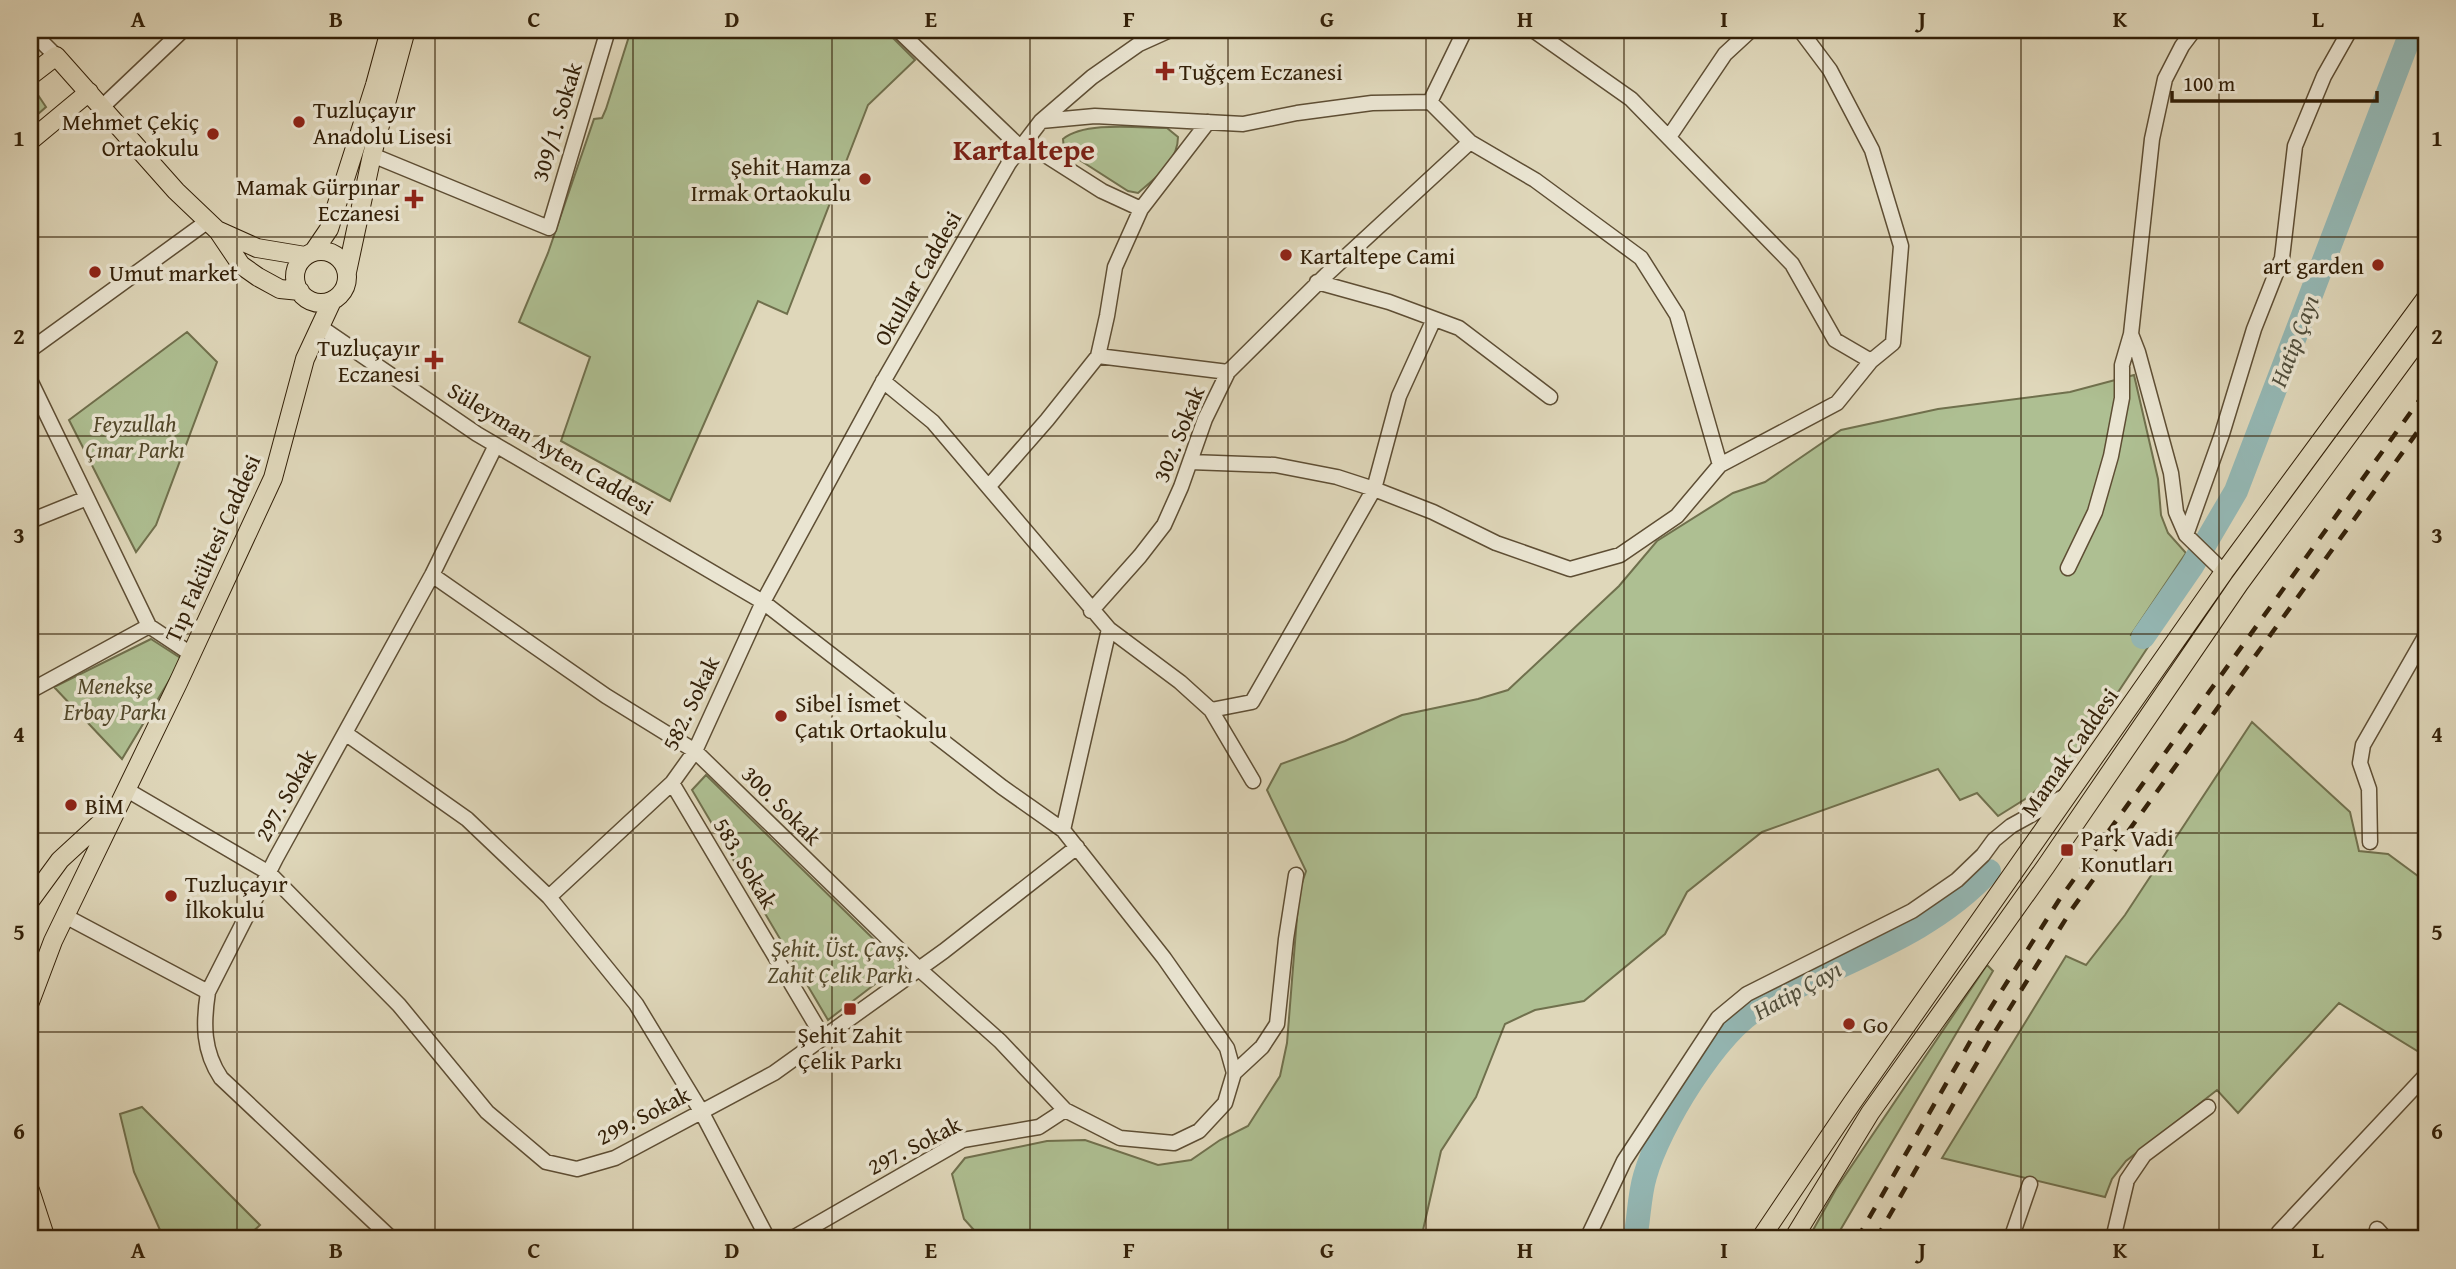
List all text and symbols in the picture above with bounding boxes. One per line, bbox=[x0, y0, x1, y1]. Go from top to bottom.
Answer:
text: A bbox=[131, 2, 146, 35]
text: B bbox=[329, 2, 343, 35]
text: C bbox=[527, 2, 541, 35]
text: D bbox=[725, 2, 740, 35]
text: E bbox=[925, 2, 937, 35]
text: F bbox=[1123, 2, 1135, 35]
text: G bbox=[1320, 2, 1334, 35]
text: H bbox=[1517, 2, 1533, 35]
text: I bbox=[1720, 2, 1728, 35]
text: J bbox=[1914, 2, 1926, 35]
text: K bbox=[2113, 2, 2128, 35]
text: L bbox=[2312, 2, 2324, 35]
place label: Tuğçem Eczanesi bbox=[1179, 55, 1343, 88]
street label: 309/1. Sokak bbox=[522, 58, 590, 186]
scale bar bbox=[2172, 60, 2377, 104]
marker: Tuğçem Eczanesi bbox=[1157, 63, 1173, 79]
text: 100 m bbox=[2183, 68, 2235, 99]
place label: Tuzluçayır Anadolu Lisesi bbox=[313, 93, 452, 152]
place label: Mehmet Çekiç Ortaokulu bbox=[62, 105, 200, 164]
marker: Tuzluçayır Anadolu Lisesi bbox=[291, 114, 307, 130]
text: 1 bbox=[13, 121, 25, 154]
text: 1 bbox=[2431, 121, 2443, 154]
marker: Mehmet Çekiç Ortaokulu bbox=[205, 126, 221, 142]
district label: Kartaltepe bbox=[953, 127, 1095, 171]
place label: Şehit Hamza Irmak Ortaokulu bbox=[691, 150, 852, 209]
place label: Mamak Gürpınar Eczanesi bbox=[236, 170, 401, 229]
marker: Şehit Hamza Irmak Ortaokulu bbox=[857, 171, 873, 187]
marker: Mamak Gürpınar Eczanesi bbox=[406, 191, 422, 207]
street label: Okullar Caddesi bbox=[865, 204, 969, 352]
place label: Kartaltepe Cami bbox=[1300, 239, 1455, 272]
marker: Kartaltepe Cami bbox=[1278, 247, 1294, 263]
place label: art garden bbox=[2263, 249, 2364, 282]
place label: Umut market bbox=[109, 256, 238, 289]
marker: art garden bbox=[2370, 257, 2386, 273]
marker: Umut market bbox=[87, 264, 103, 280]
water label: Hatip Çayı bbox=[2260, 290, 2328, 393]
text: 2 bbox=[13, 319, 25, 352]
text: 2 bbox=[2431, 319, 2443, 352]
place label: Tuzluçayır Eczanesi bbox=[317, 331, 421, 390]
marker: Tuzluçayır Eczanesi bbox=[426, 352, 442, 368]
street label: Süleyman Ayten Caddesi bbox=[442, 373, 660, 523]
street label: 302. Sokak bbox=[1144, 381, 1212, 487]
park label: Feyzullah Çınar Parkı bbox=[85, 407, 185, 466]
street label: Tıp Fakültesi Caddesi bbox=[156, 449, 268, 647]
text: 3 bbox=[13, 518, 25, 551]
text: 3 bbox=[2431, 518, 2443, 551]
street label: 582. Sokak bbox=[653, 650, 727, 756]
park label: Menekşe Erbay Parkı bbox=[63, 669, 167, 728]
street label: Mamak Caddesi bbox=[2012, 681, 2126, 823]
place label: Sibel İsmet Çatık Ortaokulu bbox=[795, 687, 947, 746]
marker: Sibel İsmet Çatık Ortaokulu bbox=[773, 708, 789, 724]
text: 4 bbox=[13, 717, 25, 750]
text: 4 bbox=[2431, 717, 2443, 750]
street label: 297. Sokak bbox=[246, 743, 324, 847]
street label: 300. Sokak bbox=[735, 758, 830, 853]
place label: BİM bbox=[85, 789, 124, 822]
marker: BİM bbox=[63, 797, 79, 813]
street label: 583. Sokak bbox=[706, 811, 786, 915]
place label: Park Vadi Konutları bbox=[2081, 821, 2174, 880]
marker: Park Vadi Konutları bbox=[2059, 842, 2075, 858]
place label: Tuzluçayır İlkokulu bbox=[185, 867, 288, 926]
marker: Tuzluçayır İlkokulu bbox=[163, 888, 179, 904]
text: 5 bbox=[13, 915, 25, 948]
text: 5 bbox=[2431, 915, 2443, 948]
park label: Şehit. Üst. Çavş. Zahit Çelik Parkı bbox=[767, 932, 913, 991]
water label: Hatip Çayı bbox=[1746, 951, 1847, 1029]
marker: Şehit Zahit Çelik Parkı bbox=[842, 1001, 858, 1017]
place label: Go bbox=[1863, 1008, 1888, 1041]
marker: Go bbox=[1841, 1016, 1857, 1032]
place label: Şehit Zahit Çelik Parkı bbox=[797, 1018, 903, 1077]
street label: 299. Sokak bbox=[590, 1077, 696, 1153]
street label: 297. Sokak bbox=[861, 1107, 967, 1183]
text: 6 bbox=[13, 1114, 25, 1147]
text: 6 bbox=[2431, 1114, 2443, 1147]
text: A bbox=[131, 1233, 146, 1266]
text: B bbox=[329, 1233, 343, 1266]
text: C bbox=[527, 1233, 541, 1266]
text: D bbox=[725, 1233, 740, 1266]
text: E bbox=[925, 1233, 937, 1266]
text: F bbox=[1123, 1233, 1135, 1266]
text: G bbox=[1320, 1233, 1334, 1266]
text: H bbox=[1517, 1233, 1533, 1266]
text: I bbox=[1720, 1233, 1728, 1266]
text: J bbox=[1914, 1233, 1926, 1266]
text: K bbox=[2113, 1233, 2128, 1266]
text: L bbox=[2312, 1233, 2324, 1266]

